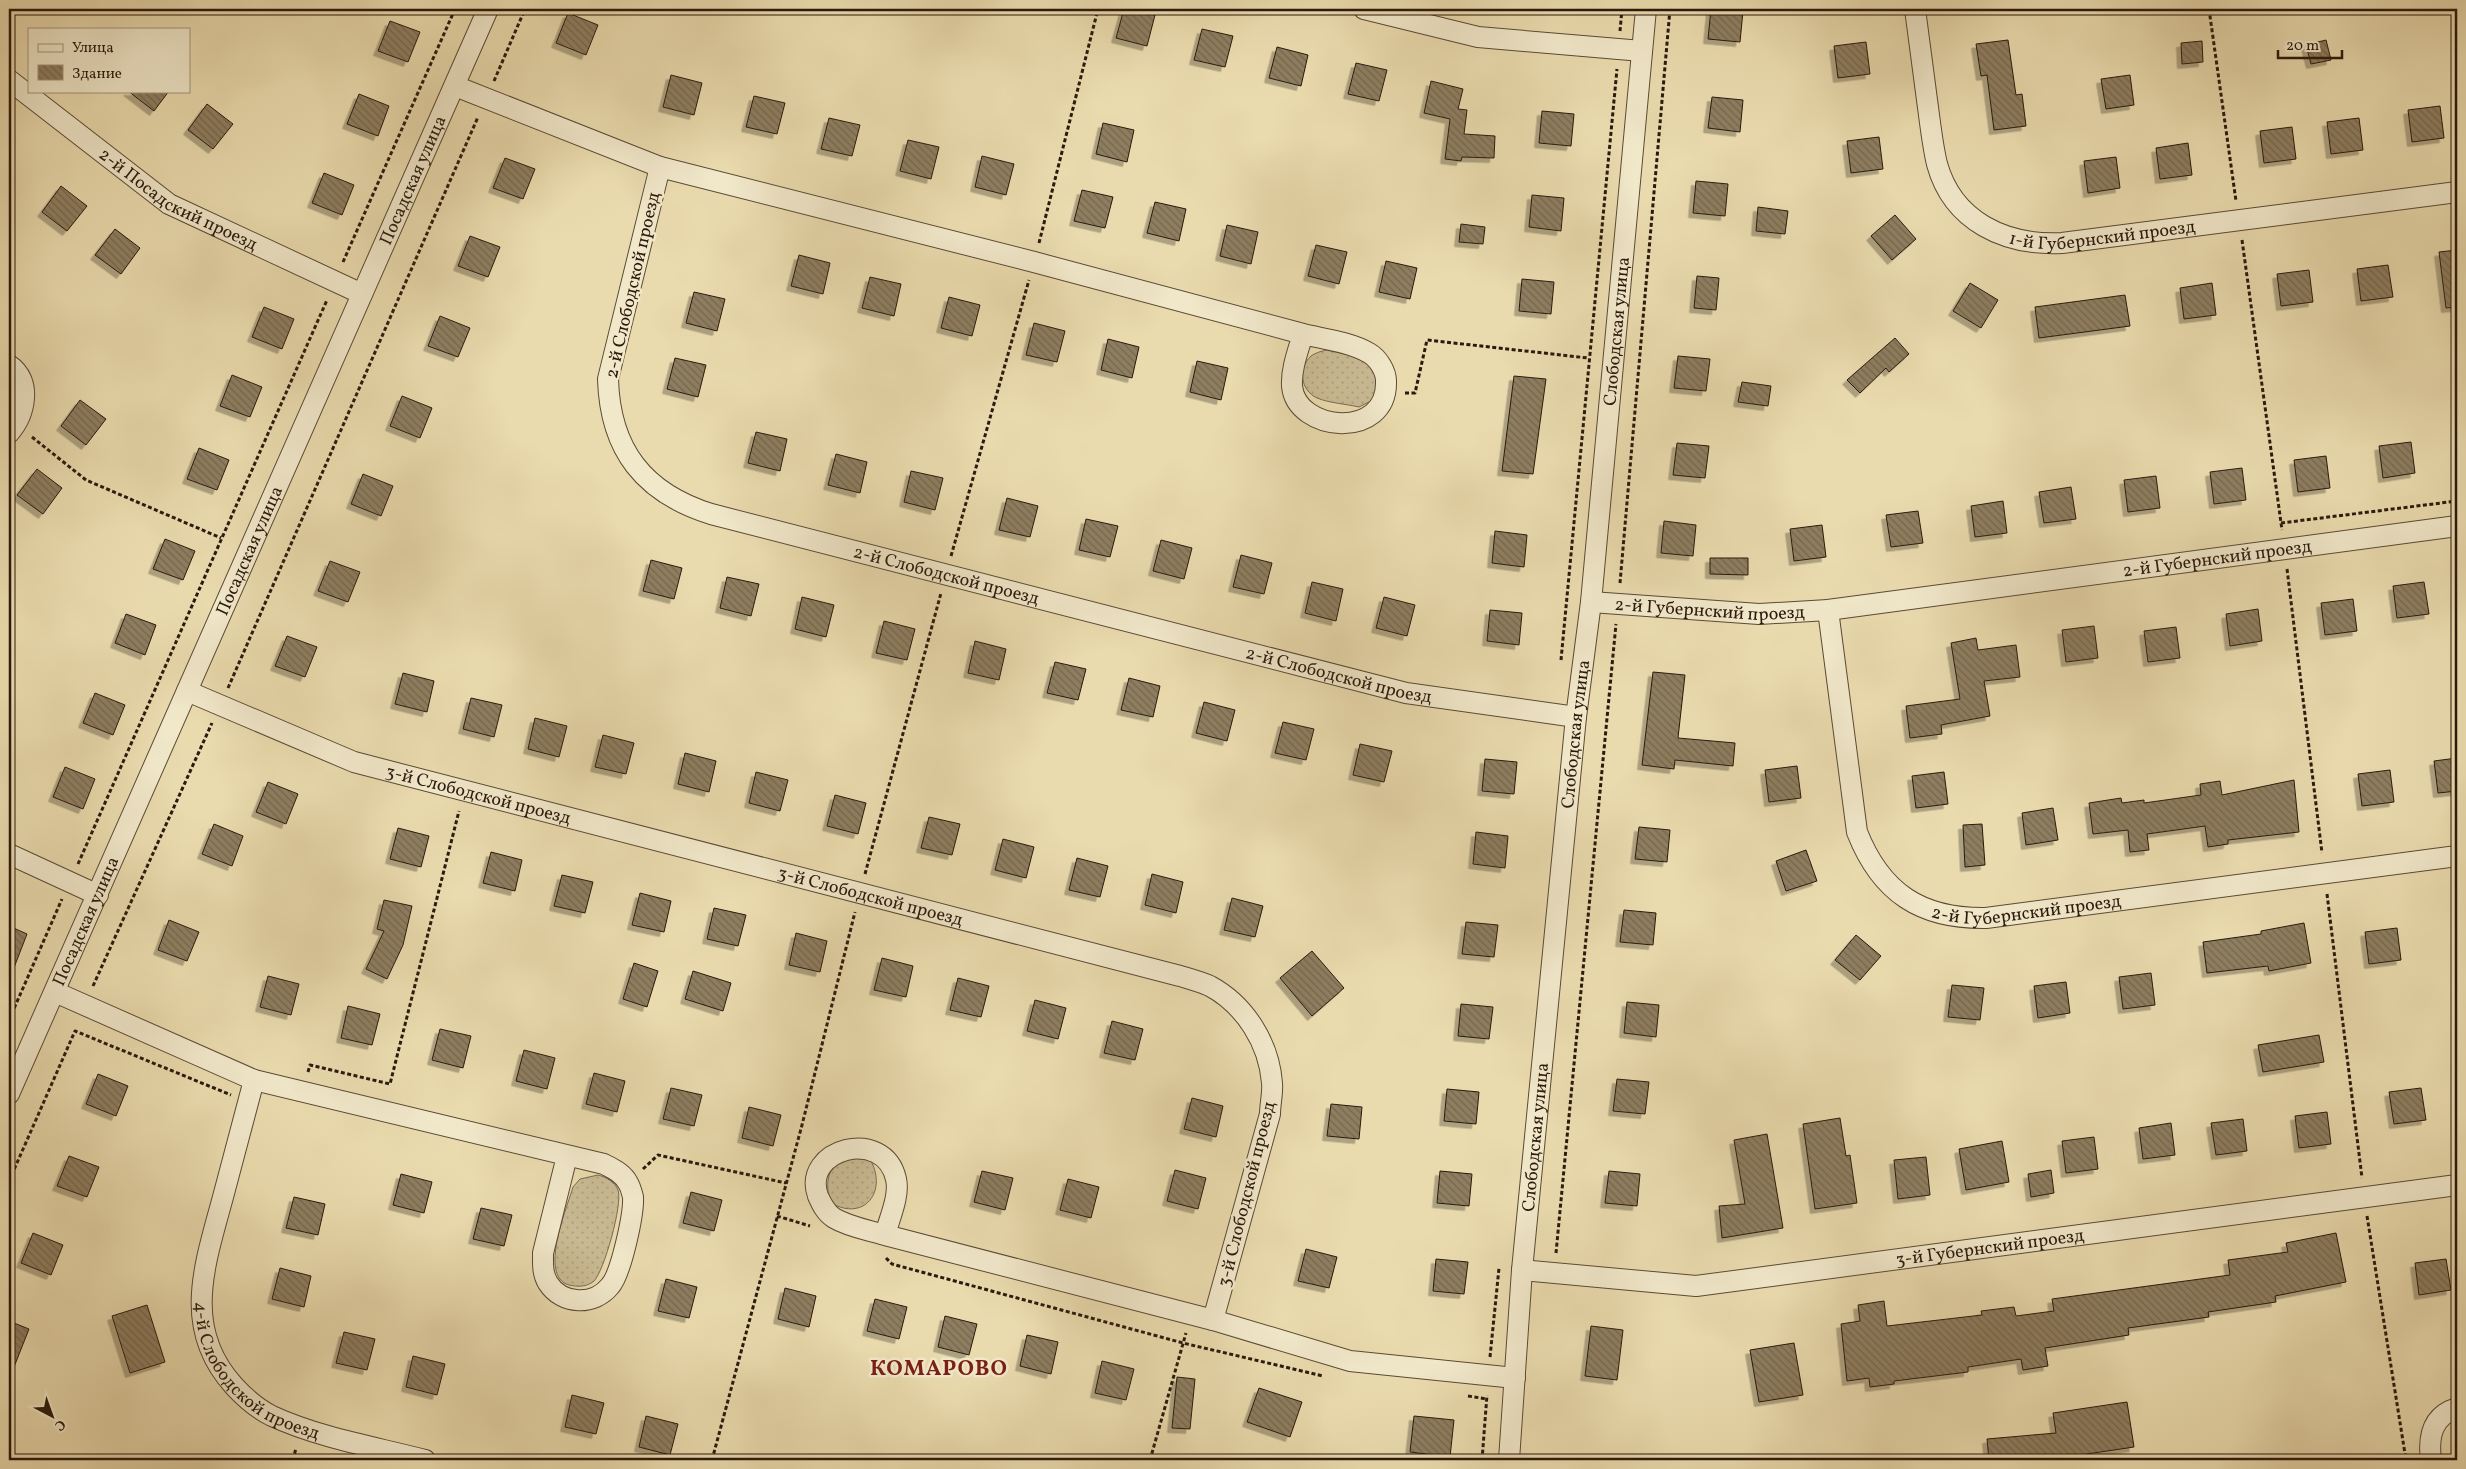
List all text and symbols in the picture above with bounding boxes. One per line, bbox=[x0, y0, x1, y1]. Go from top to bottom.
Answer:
legend bbox=[28, 28, 190, 92]
scale bar bbox=[2278, 28, 2342, 60]
text: 20 m bbox=[2286, 36, 2319, 57]
text: Улица bbox=[72, 38, 114, 59]
text: Здание bbox=[72, 64, 122, 85]
street label: Посадская улица bbox=[374, 112, 453, 250]
street label: 2-й Посадский проезд bbox=[93, 143, 261, 258]
street label: 2-й Слободской проезд bbox=[600, 190, 667, 381]
street label: 1-й Губернский проезд bbox=[2006, 215, 2197, 257]
street label: Слободская улица bbox=[1598, 256, 1637, 407]
street label: Посадская улица bbox=[211, 482, 290, 620]
street label: 2-й Губернский проезд bbox=[2121, 535, 2313, 585]
street label: 2-й Слободской проезд bbox=[851, 540, 1042, 612]
street label: 2-й Губернский проезд bbox=[1614, 593, 1805, 628]
street label: 2-й Слободской проезд bbox=[1243, 641, 1433, 710]
street label: Слободская улица bbox=[1556, 658, 1597, 810]
street label: 3-й Слободской проезд bbox=[383, 760, 573, 832]
street label: Посадская улица bbox=[47, 853, 126, 991]
street label: 3-й Слободской проезд bbox=[775, 861, 965, 933]
street label: 2-й Губернский проезд bbox=[1928, 889, 2123, 932]
street label: Слободская улица bbox=[1517, 1061, 1556, 1213]
street label: 3-й Слободской проезд bbox=[1212, 1099, 1283, 1290]
street label: 3-й Губернский проезд bbox=[1894, 1224, 2086, 1273]
street label: 4-й Слободской проезд bbox=[188, 1302, 322, 1447]
district label: КОМАРОВО bbox=[870, 1354, 1008, 1385]
north arrow bbox=[28, 1392, 78, 1442]
text: С bbox=[50, 1415, 69, 1435]

